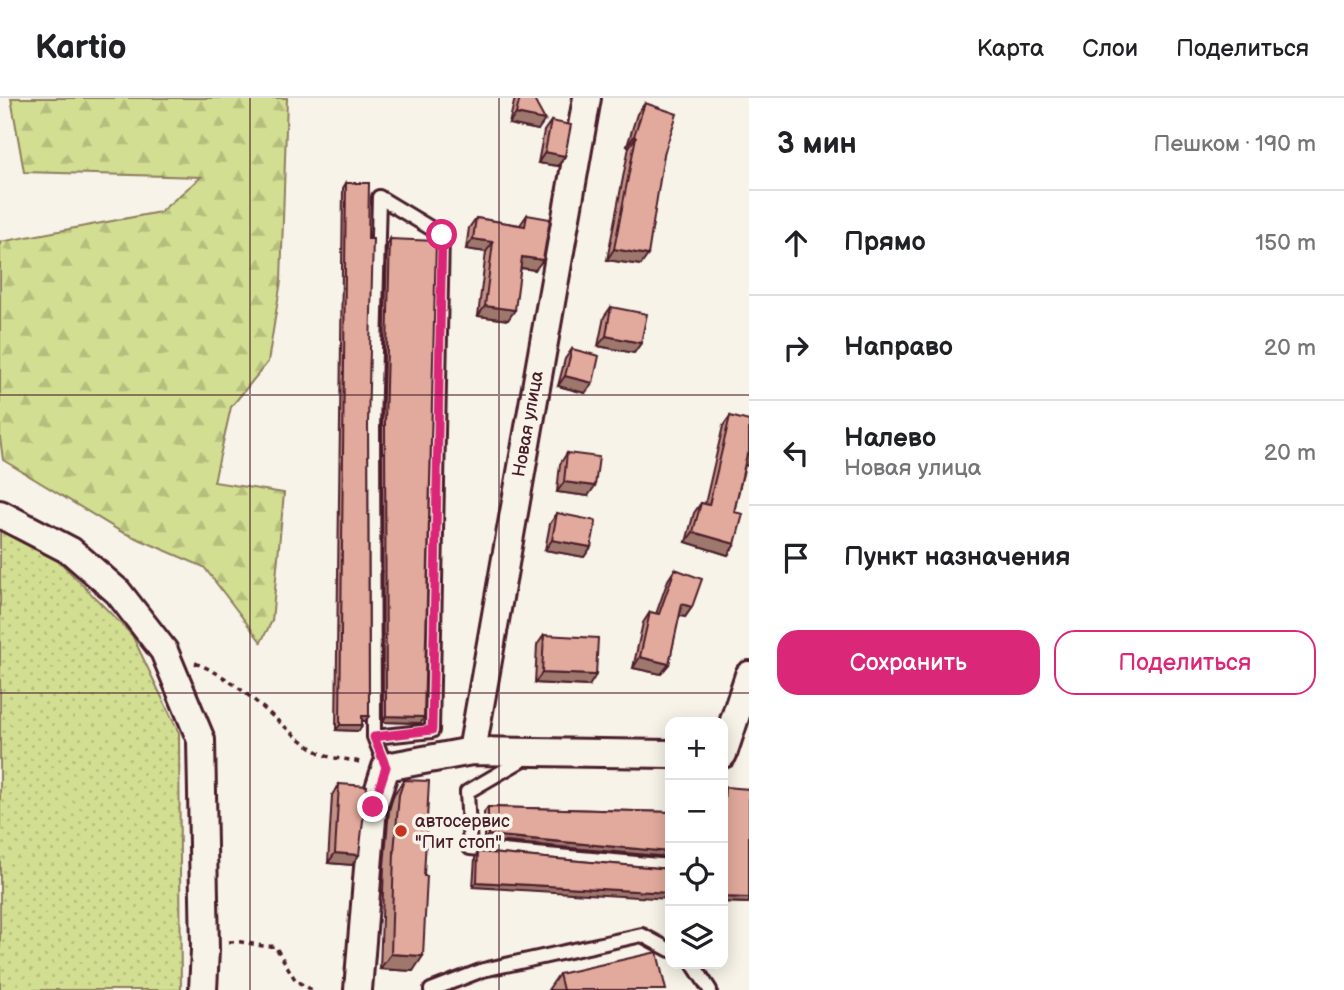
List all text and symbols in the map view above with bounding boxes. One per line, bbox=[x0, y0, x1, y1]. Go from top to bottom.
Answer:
text: Kartio bbox=[35, 28, 127, 68]
text: Карта bbox=[977, 34, 1044, 63]
text: Слои bbox=[1082, 34, 1138, 63]
text: Поделиться bbox=[1176, 34, 1309, 63]
text: 3 мин bbox=[777, 126, 857, 162]
text: Пешком · 190 m bbox=[1153, 130, 1316, 158]
route start bbox=[426, 219, 457, 250]
icon: ahead bbox=[777, 224, 815, 262]
text: Прямо bbox=[844, 227, 926, 258]
text: 150 m bbox=[1255, 229, 1316, 257]
icon: right bbox=[777, 329, 815, 367]
text: Направо bbox=[844, 332, 953, 363]
text: 20 m bbox=[1264, 334, 1316, 362]
street label: Новая улица bbox=[508, 369, 548, 479]
text: Налево bbox=[844, 423, 936, 454]
icon: left bbox=[777, 434, 815, 472]
text: 20 m bbox=[1264, 439, 1316, 467]
text: Новая улица bbox=[844, 454, 981, 482]
icon: arrive bbox=[777, 539, 815, 577]
text: Пункт назначения bbox=[844, 542, 1070, 573]
button: Сохранить bbox=[777, 630, 1040, 695]
button: Поделиться bbox=[1054, 630, 1316, 695]
map controls bbox=[665, 717, 728, 969]
button: + bbox=[665, 717, 728, 780]
button: − bbox=[665, 780, 728, 843]
route end bbox=[357, 791, 388, 822]
place label: автосервис "Пит стоп" bbox=[415, 811, 510, 853]
marker: автосервис "Пит стоп" bbox=[393, 823, 409, 839]
button: locate bbox=[665, 843, 728, 906]
button: layers bbox=[665, 906, 728, 969]

